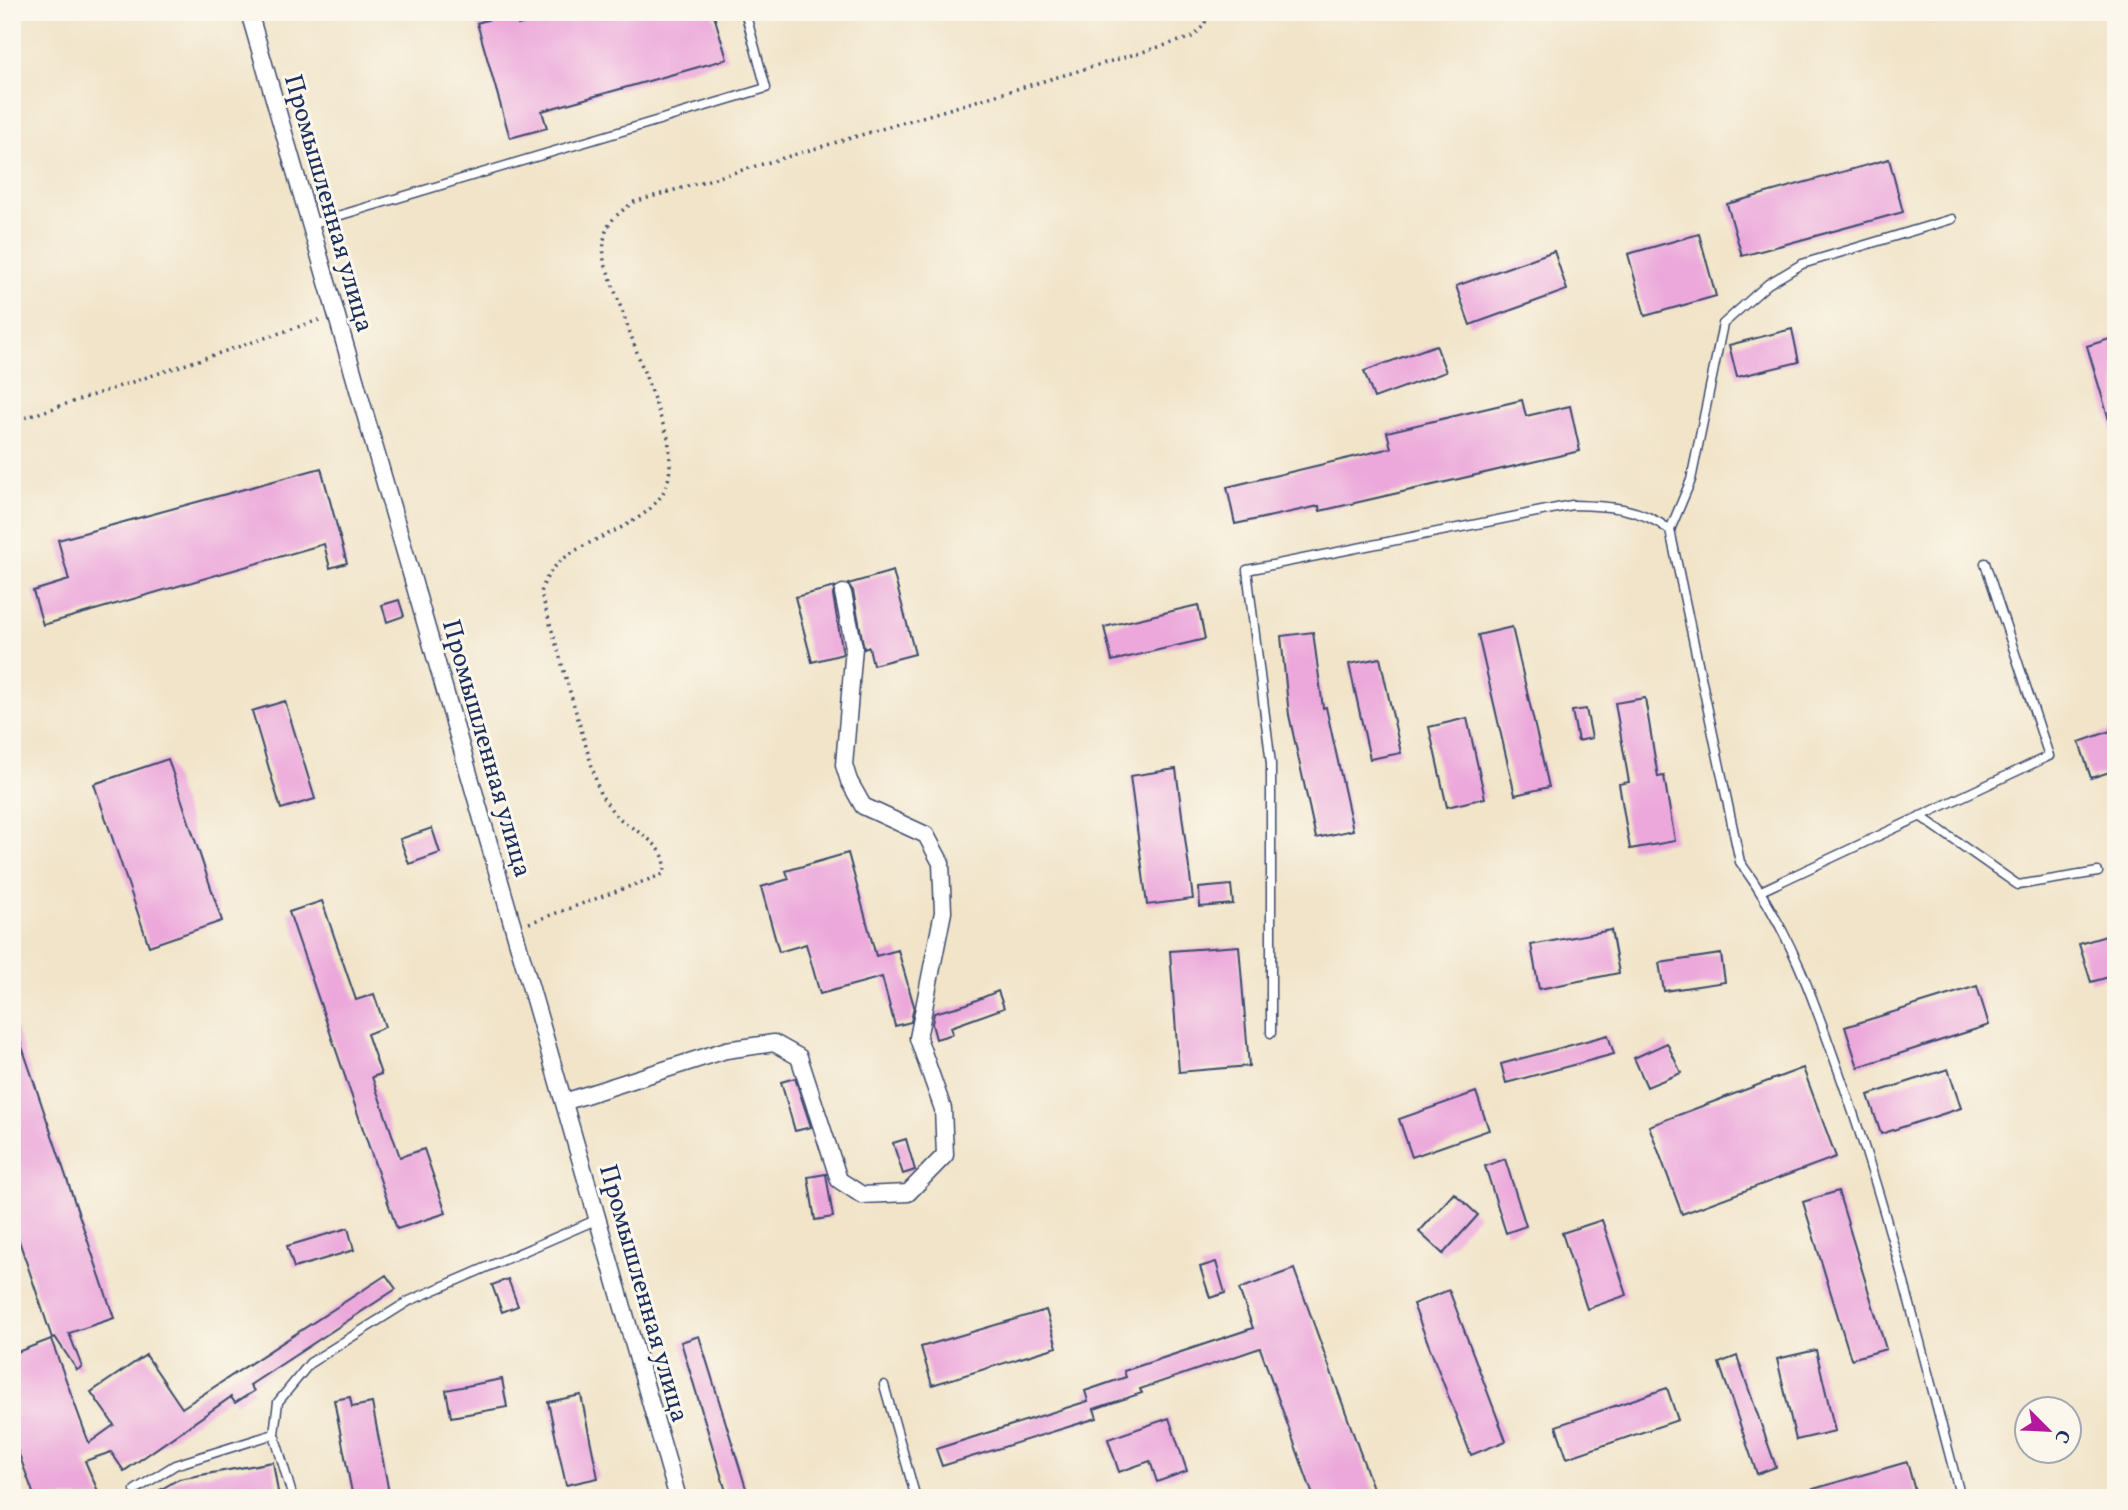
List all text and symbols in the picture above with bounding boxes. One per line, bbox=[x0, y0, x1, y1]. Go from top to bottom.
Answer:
street label: Промышленная улица bbox=[274, 70, 382, 337]
street label: Промышленная улица bbox=[432, 615, 540, 882]
street label: Промышленная улица bbox=[589, 1160, 697, 1427]
north arrow bbox=[2012, 1394, 2082, 1464]
text: С bbox=[2047, 1425, 2076, 1447]

